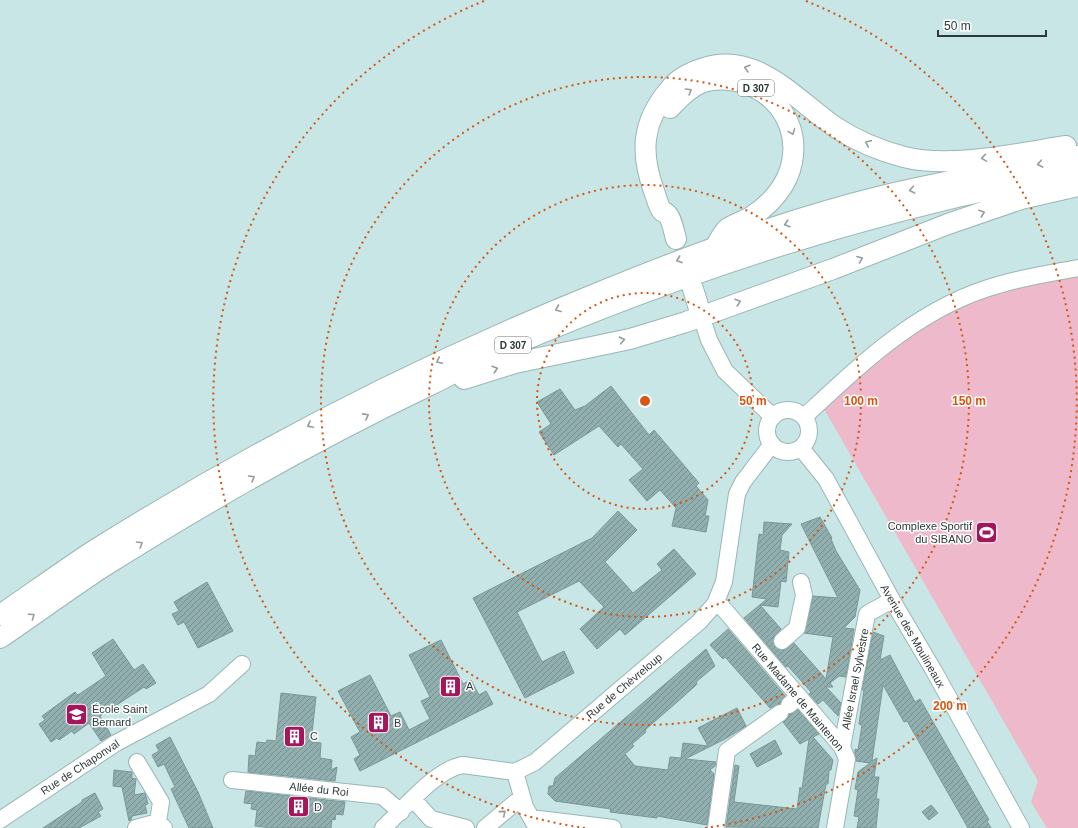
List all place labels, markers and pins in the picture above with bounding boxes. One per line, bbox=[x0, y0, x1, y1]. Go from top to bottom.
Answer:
centre of rings bbox=[638, 394, 652, 408]
sports icon: Complexe Sportif du SIBANO bbox=[974, 519, 1000, 545]
place label: Complexe Sportif du SIBANO bbox=[888, 520, 973, 545]
building icon: A bbox=[437, 673, 463, 699]
place label: A bbox=[466, 680, 474, 692]
school or university icon: École Saint Bernard bbox=[64, 702, 90, 728]
place label: École Saint Bernard bbox=[92, 703, 148, 728]
building icon: B bbox=[366, 710, 392, 736]
place label: B bbox=[394, 717, 401, 729]
building icon: C bbox=[281, 723, 307, 749]
place label: C bbox=[310, 730, 318, 742]
building icon: D bbox=[285, 794, 311, 820]
place label: D bbox=[314, 801, 322, 813]

